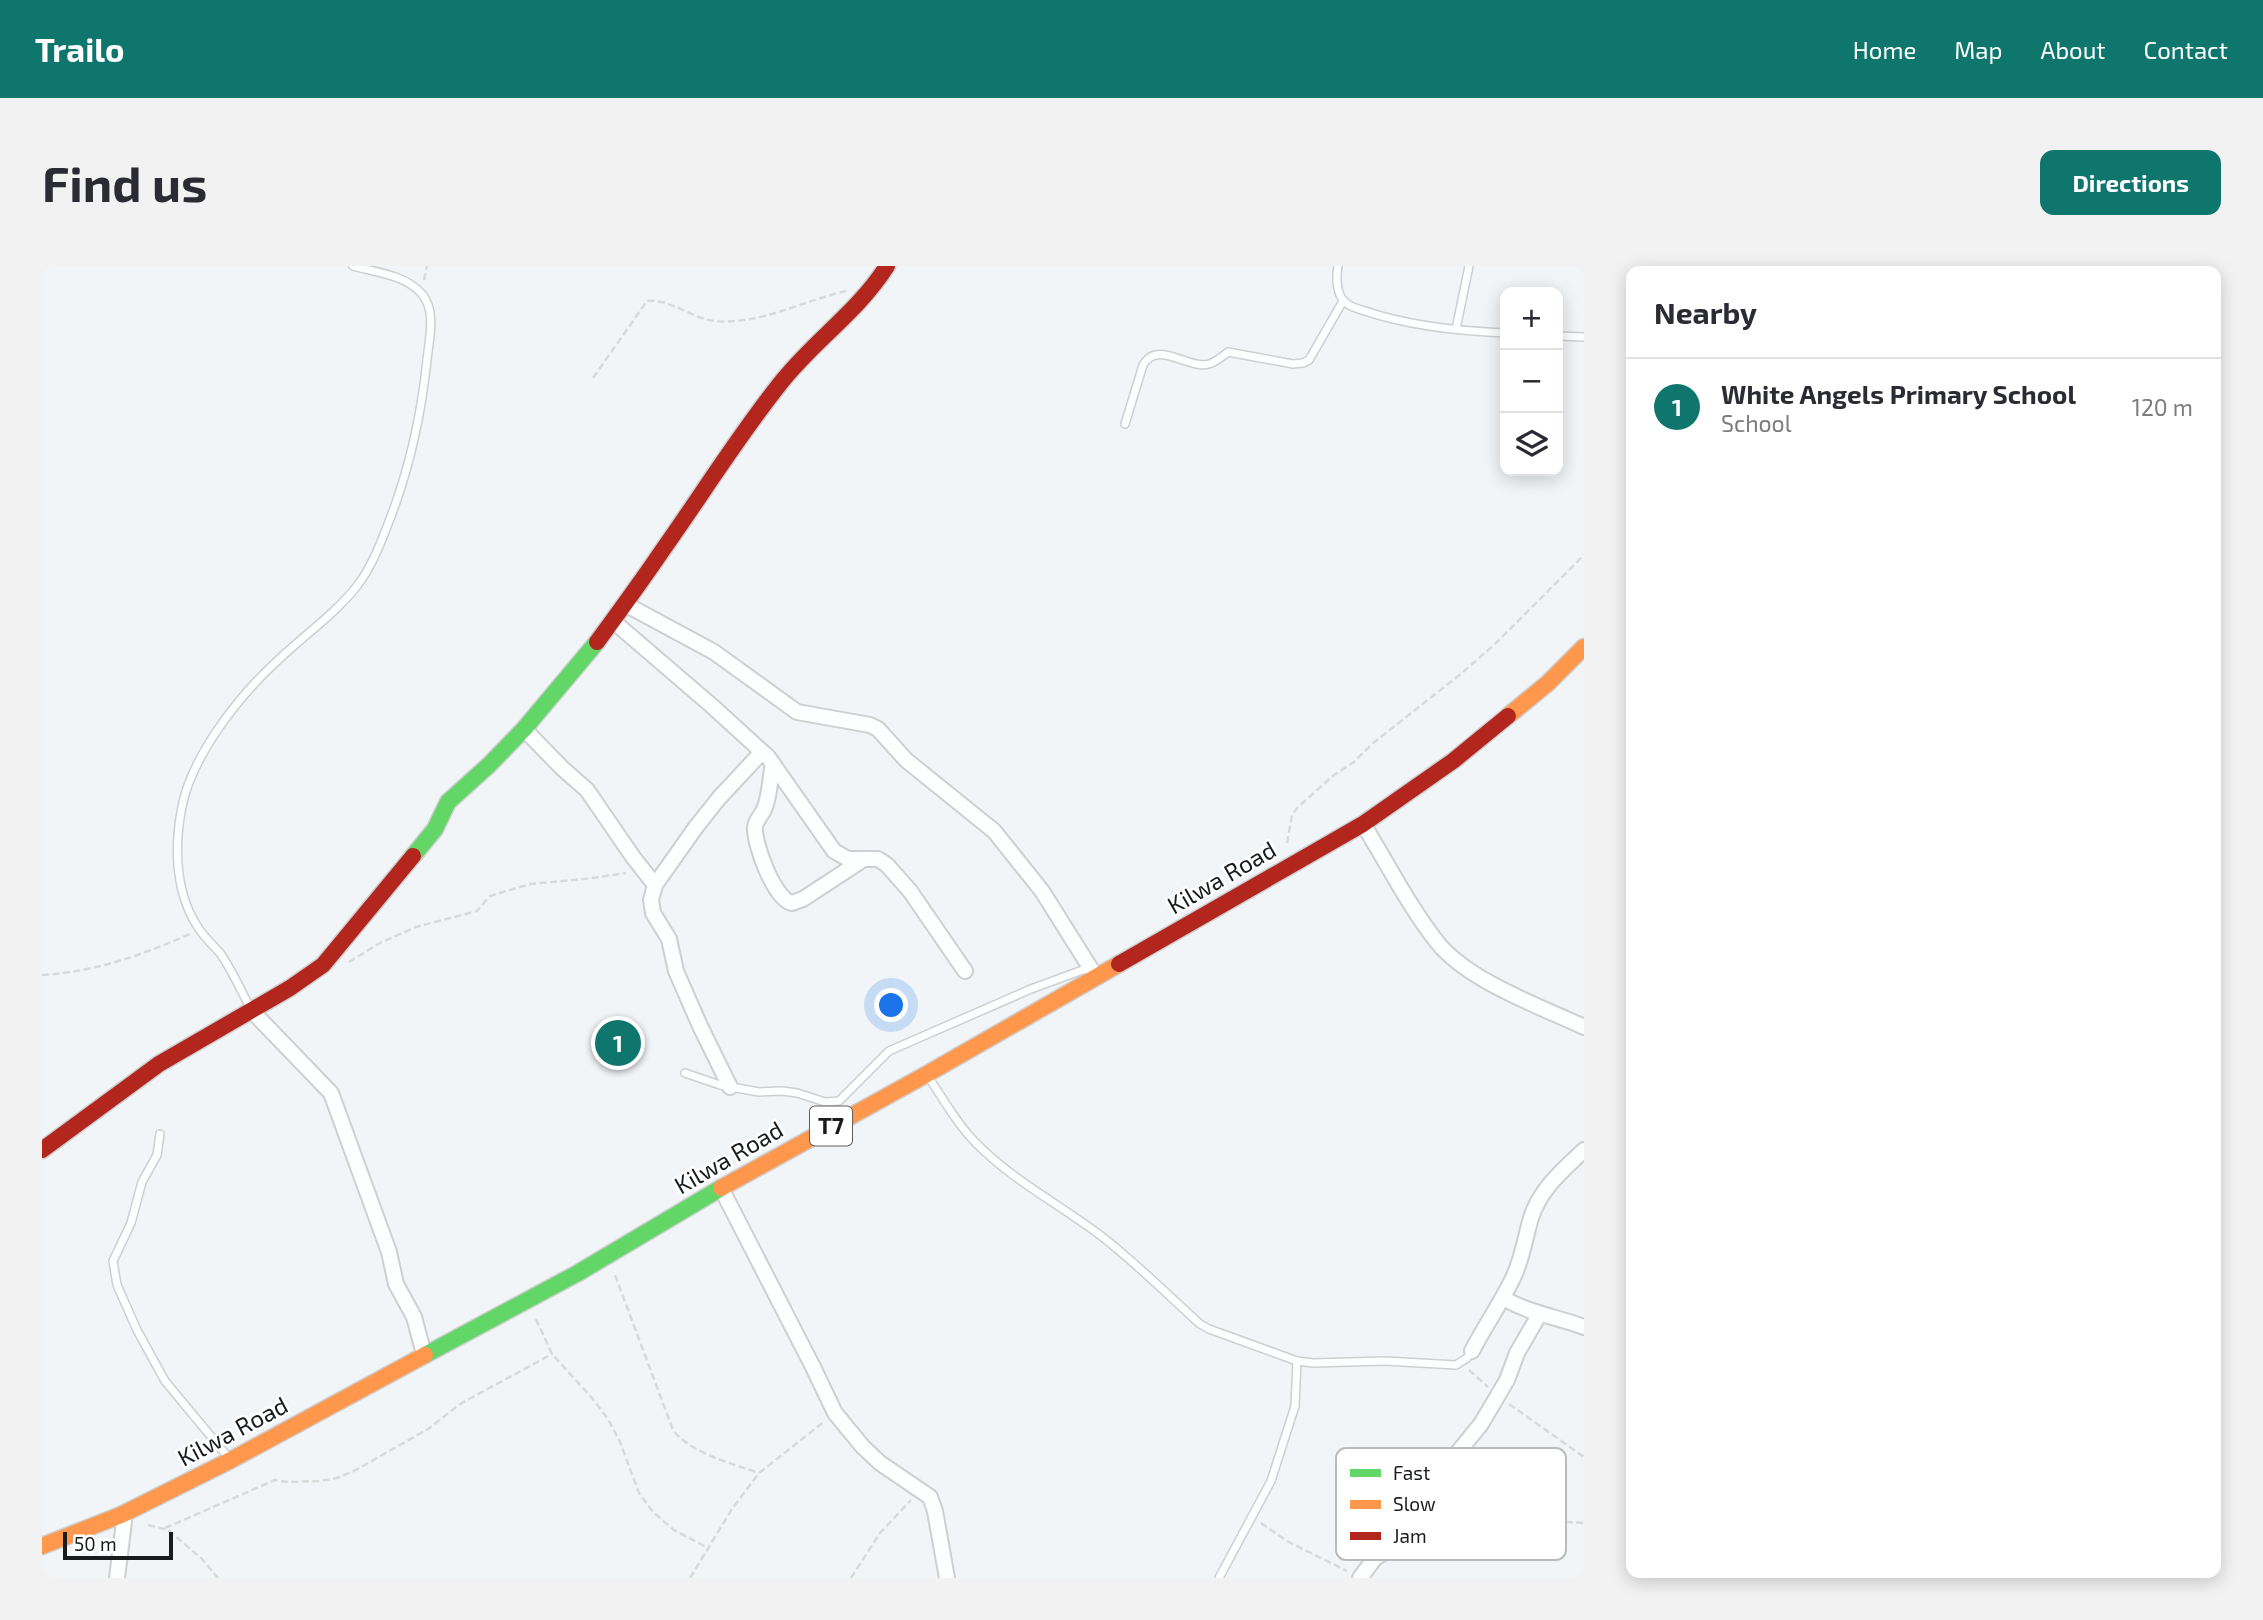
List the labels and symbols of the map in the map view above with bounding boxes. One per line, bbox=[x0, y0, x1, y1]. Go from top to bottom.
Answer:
street label: Kilwa Road bbox=[1162, 834, 1281, 919]
your location bbox=[874, 988, 908, 1022]
pin: 1 bbox=[595, 1017, 641, 1069]
road number: T7 bbox=[810, 1106, 852, 1146]
street label: Kilwa Road bbox=[669, 1114, 788, 1199]
street label: Kilwa Road bbox=[172, 1390, 292, 1472]
legend bbox=[1336, 1448, 1566, 1560]
text: Fast bbox=[1393, 1461, 1430, 1484]
text: Slow bbox=[1393, 1492, 1436, 1515]
text: Jam bbox=[1393, 1524, 1427, 1547]
scale bar bbox=[63, 1529, 173, 1561]

